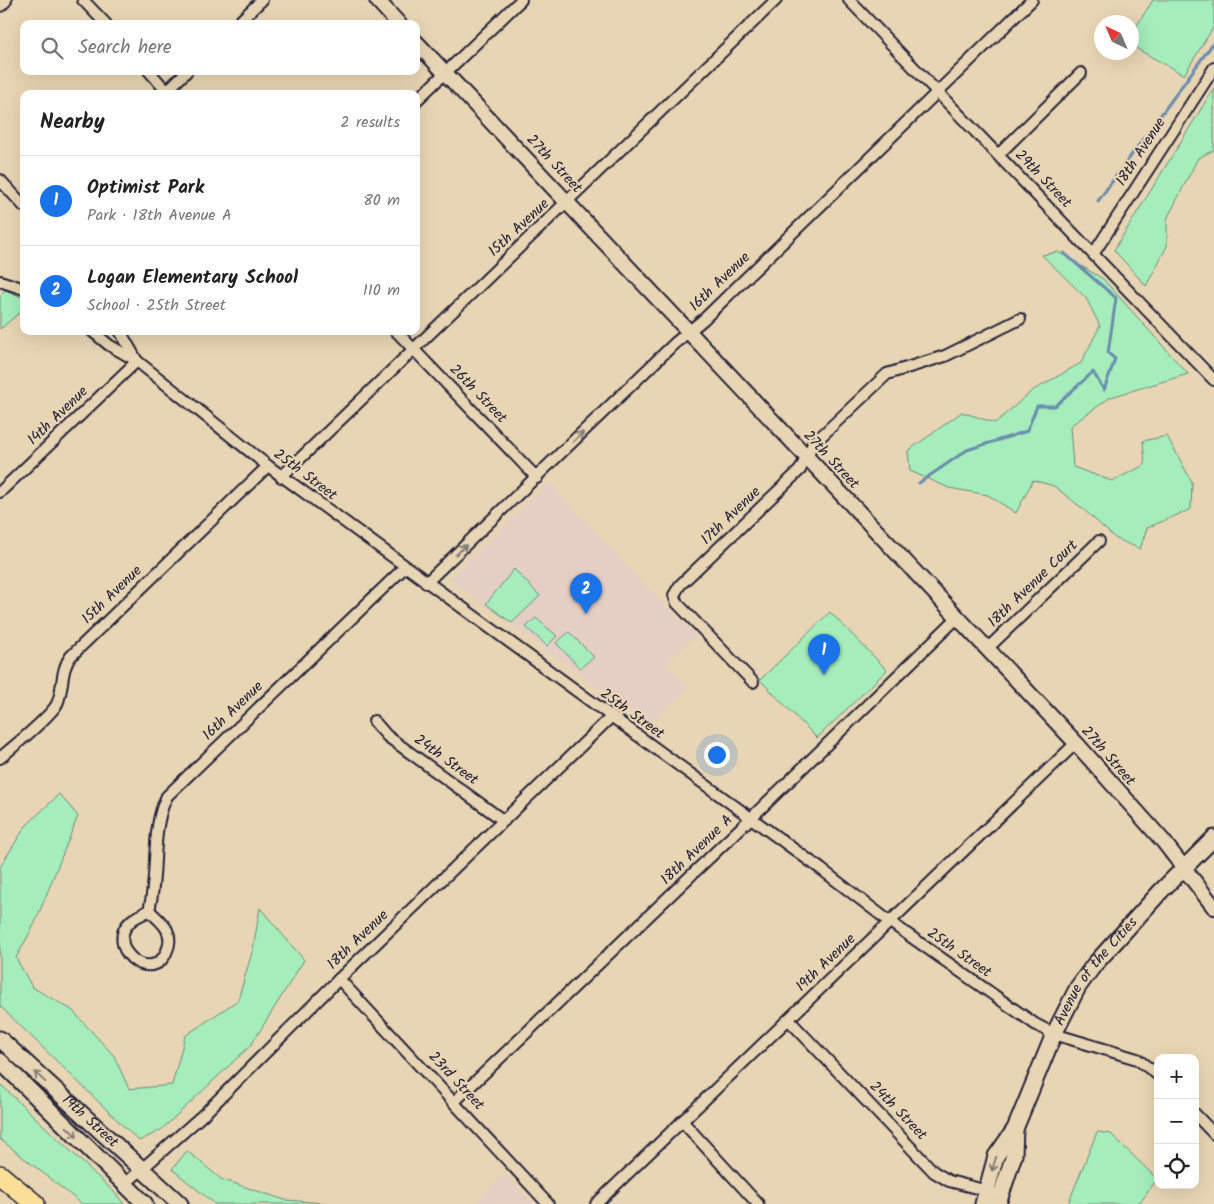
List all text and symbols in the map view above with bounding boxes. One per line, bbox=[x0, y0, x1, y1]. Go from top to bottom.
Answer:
north arrow bbox=[1094, 15, 1139, 60]
search box bbox=[20, 20, 420, 75]
text: Search here bbox=[78, 33, 172, 63]
icon: search bbox=[38, 34, 66, 62]
text: Nearby bbox=[40, 106, 105, 139]
text: 2 results bbox=[340, 110, 400, 135]
street label: 18th Avenue bbox=[1110, 113, 1172, 191]
street label: 27th Street bbox=[520, 129, 588, 199]
street label: 29th Street bbox=[1009, 144, 1077, 214]
text: Optimist Park bbox=[87, 173, 204, 203]
text: 1 bbox=[54, 188, 58, 213]
text: 80 m bbox=[363, 188, 400, 213]
street label: 15th Avenue bbox=[483, 193, 555, 263]
text: Park · 18th Avenue A bbox=[87, 203, 232, 228]
street label: 16th Avenue bbox=[684, 246, 756, 317]
text: Logan Elementary School bbox=[87, 263, 298, 293]
text: 2 bbox=[51, 278, 61, 303]
text: 110 m bbox=[363, 278, 400, 303]
text: School · 25th Street bbox=[87, 293, 226, 318]
street label: 26th Street bbox=[443, 359, 513, 429]
street label: 14th Avenue bbox=[22, 380, 94, 451]
street label: 27th Street bbox=[797, 425, 865, 495]
one-way arrow bbox=[572, 432, 584, 444]
street label: 25th Street bbox=[268, 443, 342, 507]
street label: 17th Avenue bbox=[695, 481, 767, 551]
street label: 18th Avenue Court bbox=[982, 534, 1084, 633]
one-way arrow bbox=[455, 544, 467, 556]
street label: 15th Avenue bbox=[76, 560, 148, 630]
pin: 2 bbox=[570, 573, 602, 614]
pin: 1 bbox=[808, 634, 840, 675]
street label: 16th Avenue bbox=[197, 675, 269, 746]
street label: 25th Street bbox=[595, 682, 669, 746]
street label: 27th Street bbox=[1075, 720, 1141, 792]
street label: 24th Street bbox=[409, 728, 483, 792]
your location bbox=[704, 742, 730, 768]
street label: 18th Avenue A bbox=[655, 809, 739, 891]
street label: 18th Avenue bbox=[322, 904, 394, 976]
street label: Avenue of the Cities bbox=[1048, 911, 1144, 1030]
street label: 25th Street bbox=[922, 922, 997, 984]
street label: 19th Avenue bbox=[790, 928, 862, 998]
street label: 23rd Street bbox=[422, 1046, 490, 1116]
map controls bbox=[1154, 1054, 1199, 1189]
button: + bbox=[1154, 1054, 1199, 1099]
one-way arrow bbox=[34, 1071, 46, 1083]
street label: 24th Street bbox=[863, 1076, 933, 1146]
street label: 19th Street bbox=[56, 1089, 124, 1154]
button: − bbox=[1154, 1099, 1199, 1144]
one-way arrow bbox=[66, 1126, 78, 1138]
button: locate bbox=[1154, 1144, 1199, 1189]
one-way arrow bbox=[989, 1156, 999, 1172]

